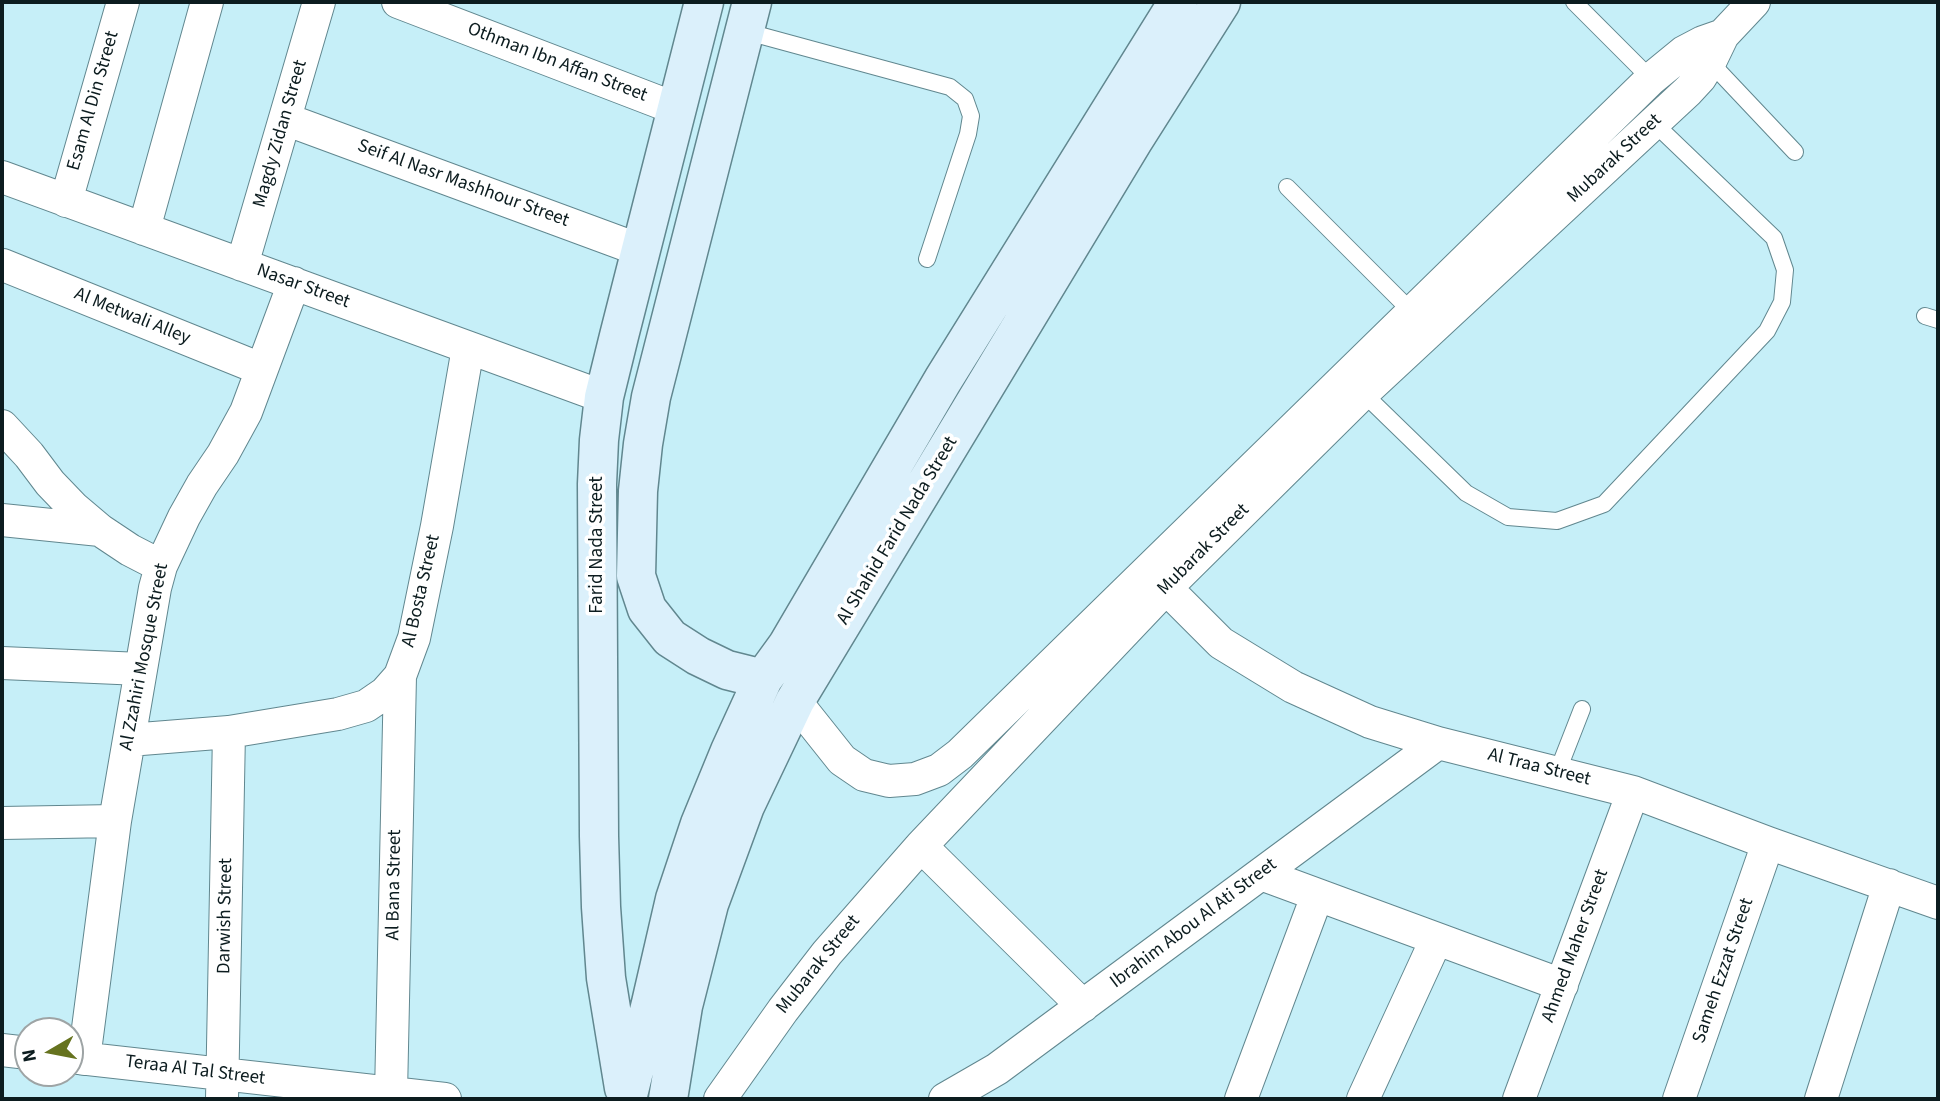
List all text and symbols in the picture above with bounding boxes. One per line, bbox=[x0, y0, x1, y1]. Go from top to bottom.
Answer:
street label: Othman Ibn Affan Street bbox=[464, 18, 650, 108]
street label: Esam Al Din Street bbox=[63, 29, 125, 173]
street label: Magdy Zidan Street bbox=[249, 57, 313, 211]
street label: Mubarak Street bbox=[1563, 110, 1667, 208]
street label: Seif Al Nasr Mashhour Street bbox=[354, 135, 572, 233]
street label: Nasar Street bbox=[253, 260, 353, 314]
street label: Al Metwali Alley bbox=[71, 283, 193, 351]
street label: Al Shahid Farid Nada Street bbox=[833, 433, 963, 629]
street label: Farid Nada Street bbox=[587, 476, 609, 614]
street label: Mubarak Street bbox=[1153, 499, 1255, 601]
street label: Al Bosta Street bbox=[398, 532, 446, 650]
street label: Al Zzahiri Mosque Street bbox=[116, 561, 174, 753]
street label: Al Traa Street bbox=[1485, 744, 1593, 792]
street label: Al Bana Street bbox=[383, 829, 407, 941]
street label: Ibrahim Abou Al Ati Street bbox=[1106, 854, 1282, 994]
street label: Darwish Street bbox=[214, 858, 238, 974]
street label: Ahmed Maher Street bbox=[1538, 866, 1614, 1026]
street label: Sameh Ezzat Street bbox=[1688, 895, 1760, 1047]
street label: Mubarak Street bbox=[772, 911, 866, 1019]
north arrow bbox=[14, 1017, 84, 1087]
text: N bbox=[15, 1047, 44, 1064]
street label: Teraa Al Tal Street bbox=[124, 1051, 266, 1091]

